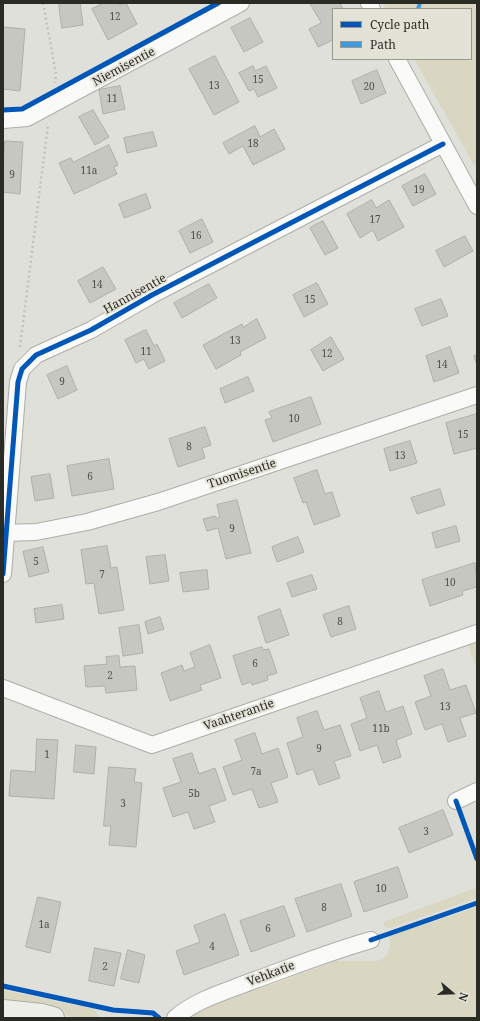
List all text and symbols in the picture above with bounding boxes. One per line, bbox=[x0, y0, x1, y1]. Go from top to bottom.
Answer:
legend bbox=[332, 8, 472, 60]
house number: 12 bbox=[109, 11, 121, 23]
text: Cycle path bbox=[370, 16, 429, 33]
text: Path bbox=[370, 36, 396, 53]
street label: Niemisentie bbox=[90, 45, 158, 89]
house number: 15 bbox=[252, 74, 264, 86]
house number: 13 bbox=[208, 80, 220, 92]
house number: 20 bbox=[363, 81, 375, 93]
house number: 11 bbox=[106, 93, 118, 105]
house number: 18 bbox=[247, 138, 259, 150]
house number: 11a bbox=[81, 165, 97, 177]
house number: 9 bbox=[9, 169, 15, 181]
house number: 19 bbox=[413, 184, 425, 196]
house number: 17 bbox=[369, 214, 381, 226]
house number: 16 bbox=[190, 230, 202, 242]
street label: Hannisentie bbox=[101, 271, 169, 317]
house number: 14 bbox=[91, 279, 103, 291]
house number: 15 bbox=[304, 294, 316, 306]
house number: 13 bbox=[229, 335, 241, 347]
house number: 11 bbox=[140, 346, 152, 358]
house number: 12 bbox=[321, 348, 333, 360]
house number: 14 bbox=[436, 359, 448, 371]
house number: 9 bbox=[59, 376, 65, 388]
house number: 10 bbox=[288, 413, 300, 425]
house number: 15 bbox=[457, 429, 469, 441]
house number: 8 bbox=[186, 441, 192, 453]
house number: 13 bbox=[394, 450, 406, 462]
street label: Tuomisentie bbox=[206, 456, 278, 492]
house number: 6 bbox=[87, 471, 93, 483]
house number: 9 bbox=[229, 523, 235, 535]
house number: 5 bbox=[33, 556, 39, 568]
house number: 7 bbox=[99, 569, 105, 581]
house number: 10 bbox=[444, 577, 456, 589]
house number: 8 bbox=[337, 616, 343, 628]
house number: 6 bbox=[252, 658, 258, 670]
house number: 2 bbox=[107, 670, 113, 682]
street label: Vaahterantie bbox=[202, 696, 276, 734]
house number: 13 bbox=[439, 701, 451, 713]
house number: 11b bbox=[372, 723, 390, 735]
house number: 9 bbox=[316, 743, 322, 755]
house number: 1 bbox=[44, 749, 50, 761]
house number: 7a bbox=[250, 766, 262, 778]
house number: 5b bbox=[188, 788, 200, 800]
house number: 3 bbox=[120, 798, 126, 810]
house number: 3 bbox=[423, 826, 429, 838]
house number: 10 bbox=[375, 883, 387, 895]
house number: 8 bbox=[321, 902, 327, 914]
house number: 1a bbox=[38, 919, 50, 931]
house number: 6 bbox=[265, 923, 271, 935]
house number: 4 bbox=[209, 941, 215, 953]
street label: Vehkatie bbox=[245, 958, 297, 990]
house number: 2 bbox=[102, 961, 108, 973]
north arrow bbox=[432, 973, 472, 1013]
text: N bbox=[455, 991, 472, 1004]

